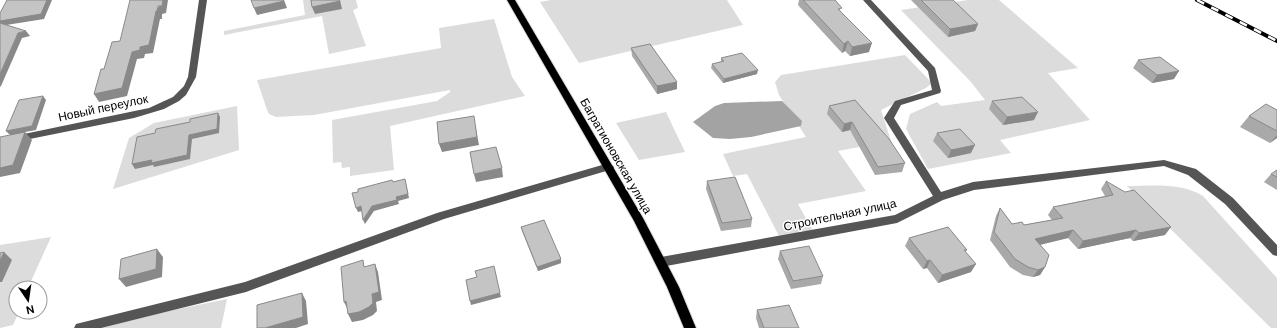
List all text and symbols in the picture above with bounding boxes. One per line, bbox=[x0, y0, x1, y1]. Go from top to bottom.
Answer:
street label: Новый переулок bbox=[57, 91, 150, 125]
street label: Багратионовская улица bbox=[576, 95, 656, 217]
street label: Строительная улица bbox=[782, 195, 898, 235]
north arrow bbox=[8, 280, 48, 320]
text: N bbox=[25, 302, 36, 317]

